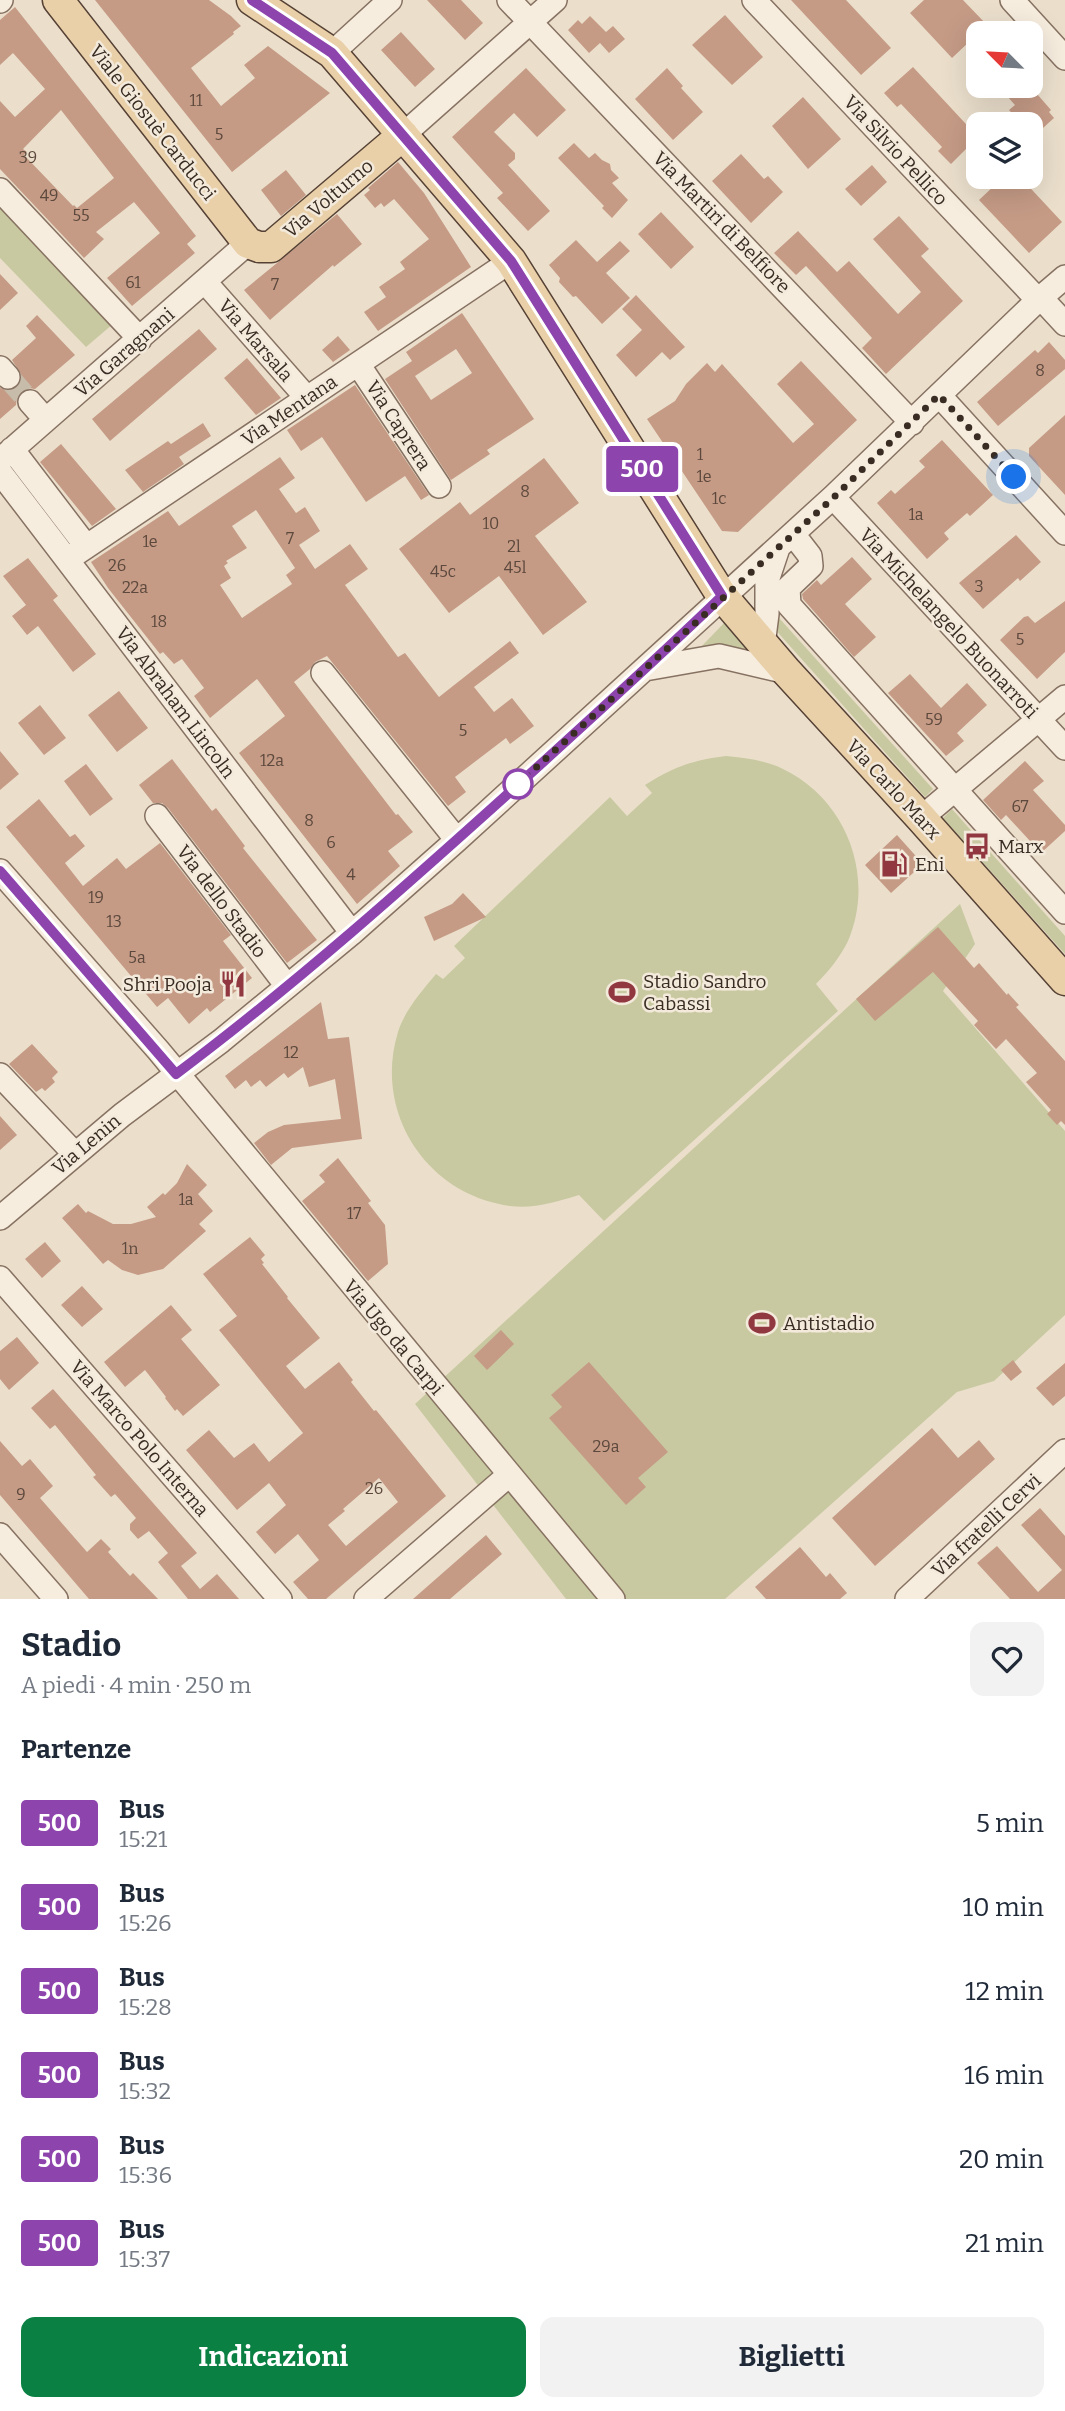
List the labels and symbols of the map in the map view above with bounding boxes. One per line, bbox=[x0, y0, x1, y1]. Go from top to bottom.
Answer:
north arrow bbox=[966, 21, 1043, 98]
street label: Viale Giosuè Carducci bbox=[85, 40, 221, 205]
house number: 11 bbox=[190, 91, 203, 110]
street label: Via Silvio Pellico bbox=[839, 91, 953, 210]
house number: 5 bbox=[215, 125, 223, 144]
street label: Via Martiri di Belfiore bbox=[648, 147, 795, 298]
house number: 39 bbox=[19, 148, 37, 167]
street label: Via Volturno bbox=[279, 154, 378, 242]
house number: 49 bbox=[40, 186, 58, 205]
house number: 55 bbox=[72, 206, 90, 225]
house number: 61 bbox=[125, 273, 141, 292]
house number: 7 bbox=[271, 275, 279, 294]
street label: Via Marsala bbox=[213, 294, 298, 387]
street label: Via Garagnani bbox=[70, 303, 179, 402]
house number: 8 bbox=[1035, 361, 1045, 380]
street label: Via Mentana bbox=[237, 370, 342, 451]
street label: Via Caprera bbox=[361, 376, 436, 475]
house number: 1 bbox=[697, 445, 704, 464]
line badge: 500 bbox=[602, 446, 682, 492]
your location bbox=[996, 459, 1031, 494]
house number: 1e bbox=[696, 467, 712, 486]
house number: 8 bbox=[520, 482, 530, 501]
house number: 1c bbox=[712, 489, 726, 508]
house number: 1a bbox=[908, 505, 924, 524]
house number: 10 bbox=[483, 514, 499, 533]
street label: Via Michelangelo Buonarroti bbox=[855, 524, 1043, 723]
house number: 7 bbox=[286, 529, 294, 548]
house number: 1e bbox=[142, 532, 158, 551]
house number: 2l bbox=[507, 537, 521, 556]
house number: 26 bbox=[108, 556, 126, 575]
house number: 45l bbox=[504, 558, 527, 577]
house number: 45c bbox=[430, 562, 456, 581]
house number: 3 bbox=[974, 577, 984, 596]
house number: 22a bbox=[122, 578, 148, 597]
house number: 18 bbox=[151, 612, 167, 631]
street label: Via Abraham Lincoln bbox=[111, 622, 240, 783]
house number: 5 bbox=[1016, 630, 1024, 649]
house number: 59 bbox=[925, 710, 943, 729]
house number: 5 bbox=[459, 721, 467, 740]
street label: Via Carlo Marx bbox=[842, 735, 946, 844]
house number: 12a bbox=[260, 751, 284, 770]
unlabelled marker bbox=[503, 769, 533, 799]
house number: 67 bbox=[1011, 797, 1029, 816]
house number: 8 bbox=[304, 811, 314, 830]
bus stop icon: Marx bbox=[962, 831, 992, 861]
house number: 6 bbox=[326, 833, 336, 852]
place label: Marx bbox=[998, 835, 1044, 858]
street label: Via dello Stadio bbox=[172, 840, 272, 962]
fuel station icon: Eni bbox=[879, 849, 909, 879]
place label: Eni bbox=[915, 853, 945, 876]
house number: 4 bbox=[346, 865, 356, 884]
house number: 19 bbox=[88, 888, 104, 907]
house number: 13 bbox=[106, 912, 122, 931]
house number: 5a bbox=[128, 948, 146, 967]
restaurant icon: Shri Pooja bbox=[218, 969, 248, 999]
place label: Stadio Sandro Cabassi bbox=[643, 970, 766, 1015]
place label: Shri Pooja bbox=[123, 973, 213, 996]
sports icon: Stadio Sandro Cabassi bbox=[607, 977, 637, 1007]
house number: 12 bbox=[283, 1043, 299, 1062]
street label: Via Lenin bbox=[47, 1109, 125, 1180]
house number: 1a bbox=[178, 1190, 194, 1209]
house number: 17 bbox=[347, 1204, 361, 1223]
house number: 1n bbox=[122, 1239, 138, 1258]
street label: Via Ugo da Carpi bbox=[339, 1275, 449, 1400]
sports icon: Antistadio bbox=[747, 1308, 777, 1338]
place label: Antistadio bbox=[783, 1312, 875, 1335]
street label: Via Marco Polo Interna bbox=[66, 1356, 214, 1522]
house number: 29a bbox=[593, 1437, 620, 1456]
street label: Via fratelli Cervi bbox=[927, 1469, 1046, 1582]
house number: 26 bbox=[365, 1479, 383, 1498]
house number: 9 bbox=[16, 1485, 26, 1504]

